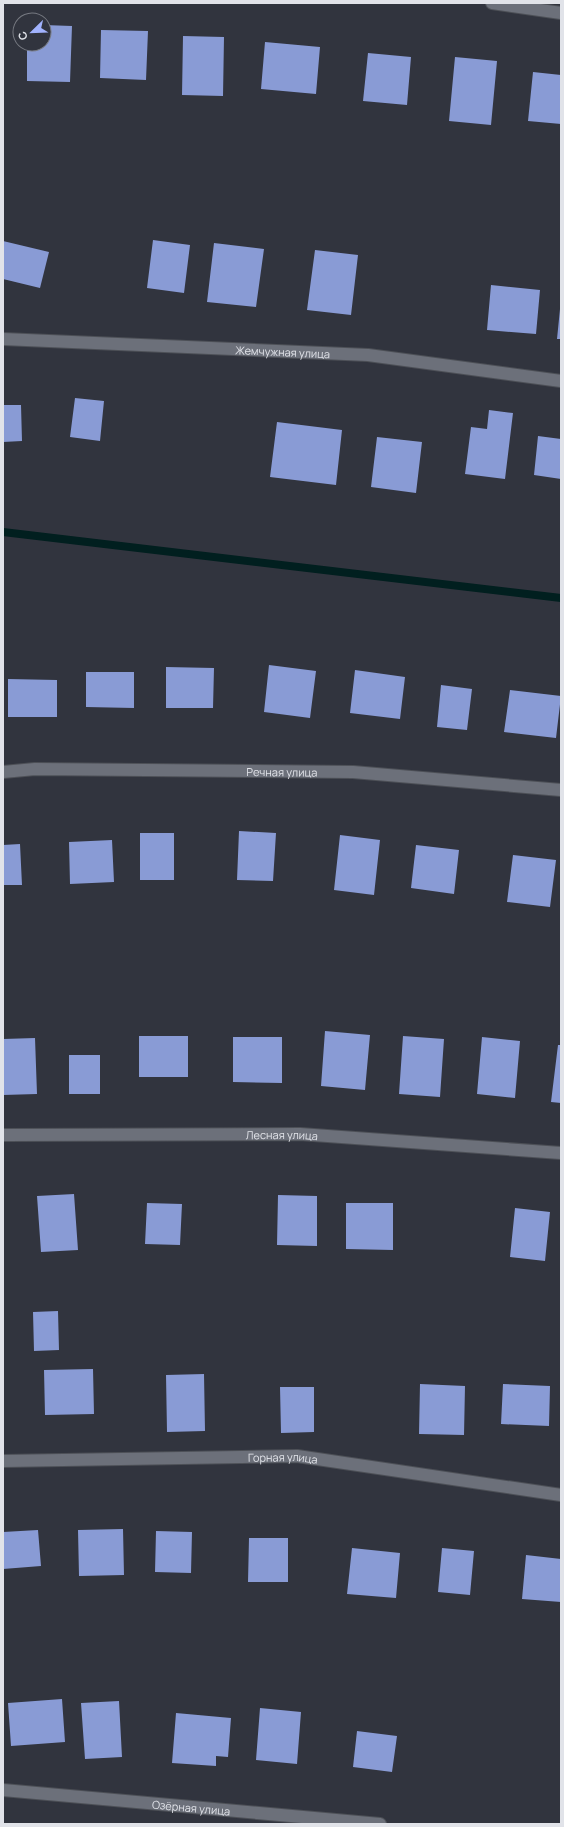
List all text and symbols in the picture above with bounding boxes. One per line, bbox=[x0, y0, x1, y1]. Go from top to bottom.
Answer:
north arrow bbox=[12, 12, 52, 52]
text: С bbox=[14, 29, 31, 43]
street label: Жемчужная улица bbox=[235, 342, 330, 361]
street label: Речная улица bbox=[246, 763, 317, 779]
street label: Лесная улица bbox=[246, 1126, 319, 1143]
street label: Горная улица bbox=[248, 1448, 319, 1466]
street label: Озёрная улица bbox=[152, 1796, 231, 1818]

